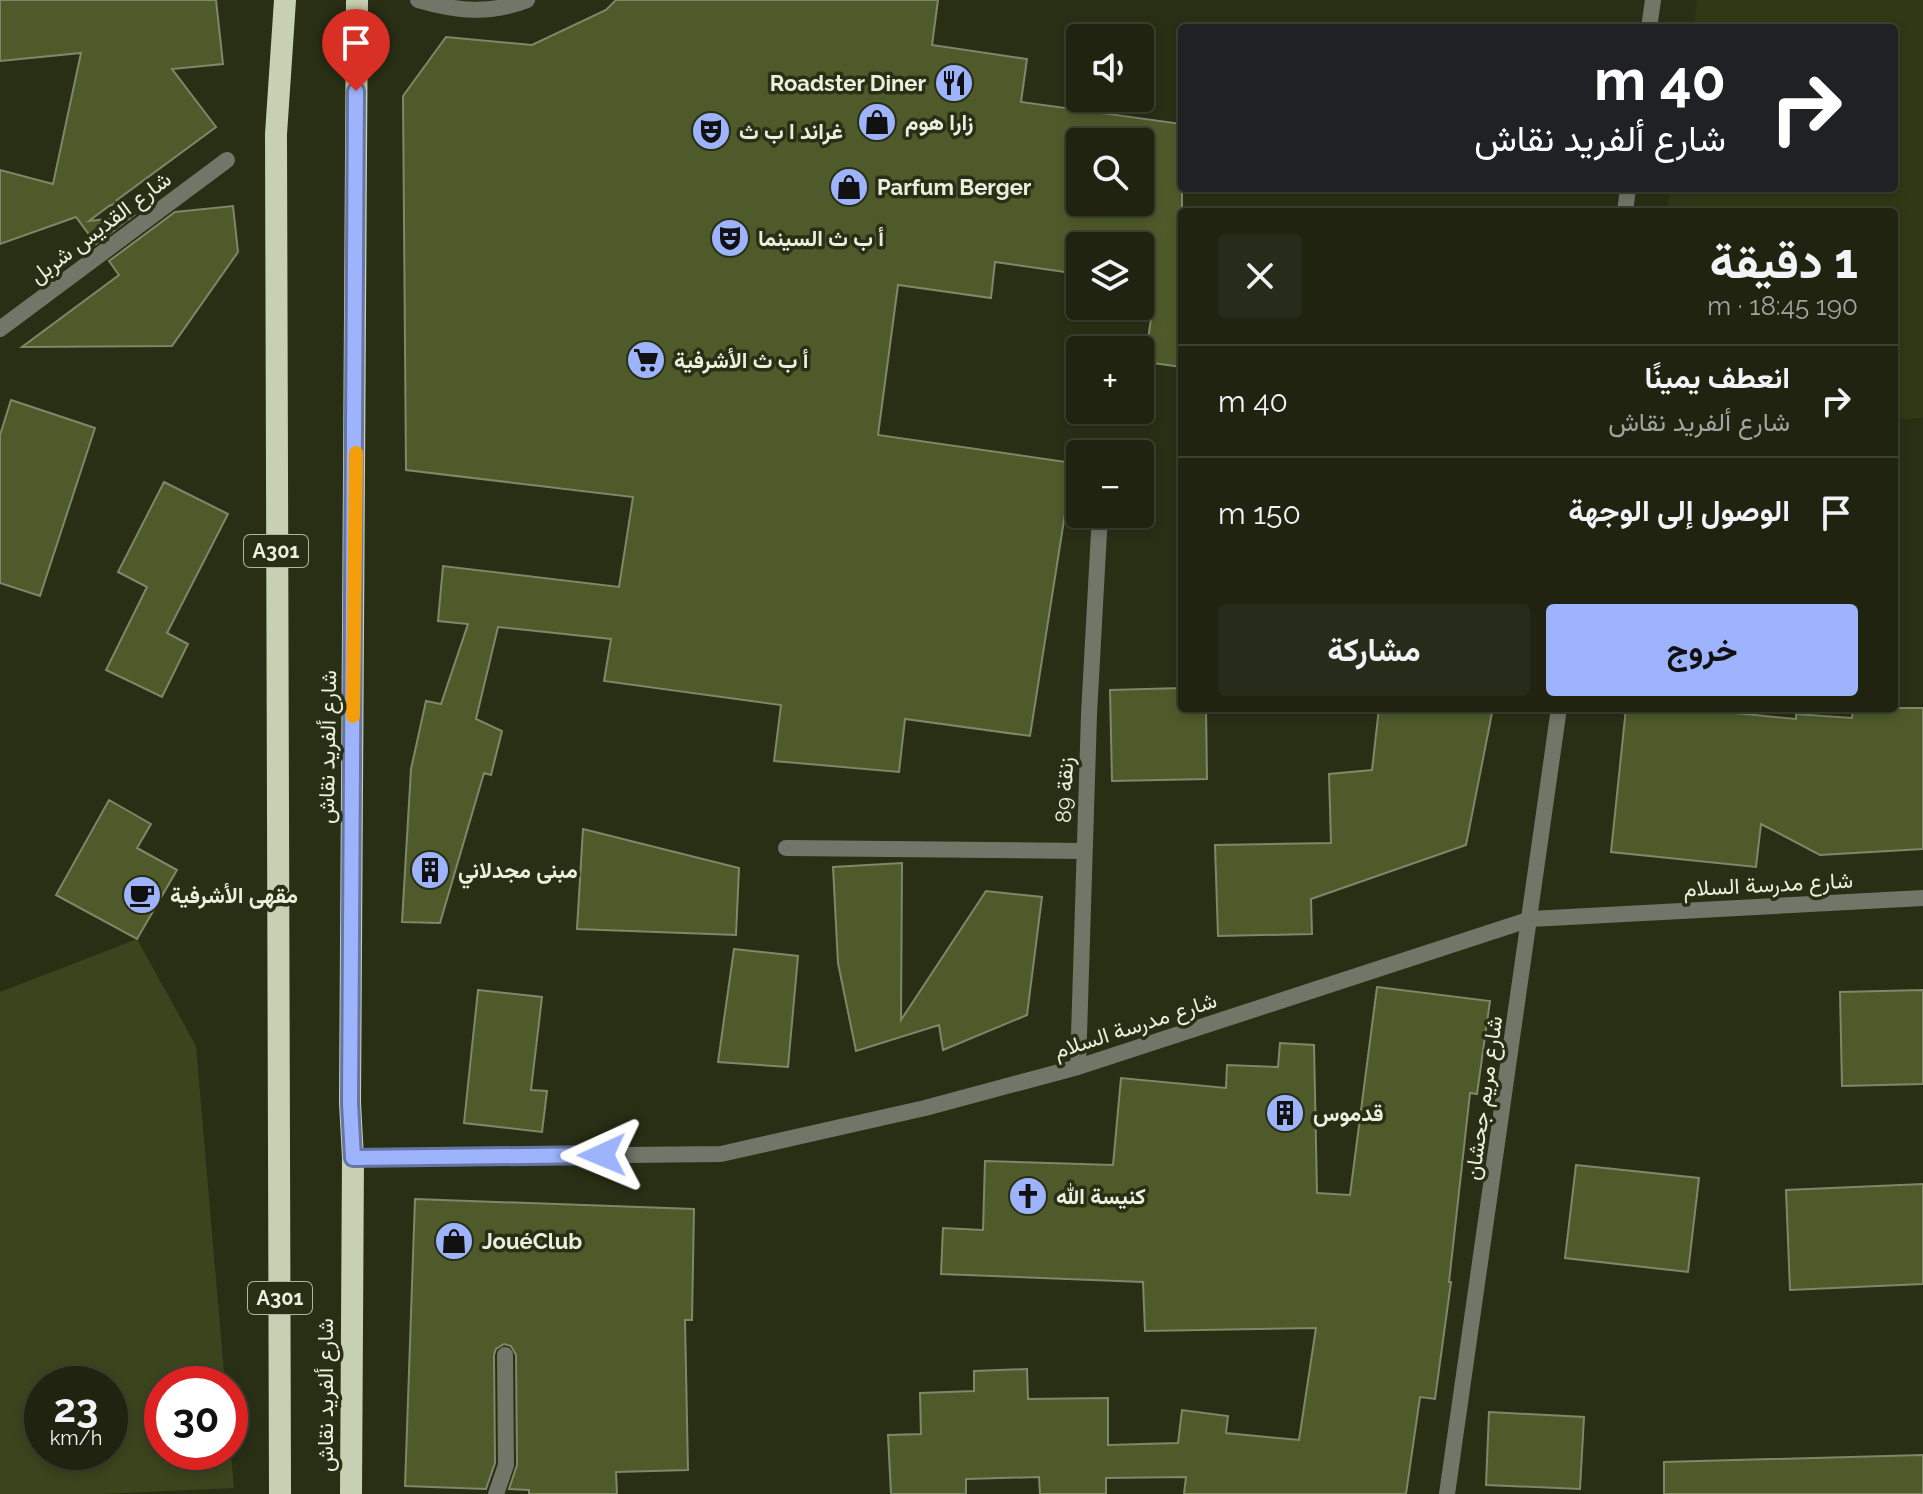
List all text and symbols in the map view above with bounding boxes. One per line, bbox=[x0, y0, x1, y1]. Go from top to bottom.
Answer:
pin bbox=[322, 9, 390, 91]
icon: arrive bbox=[334, 21, 378, 65]
map controls bbox=[1066, 24, 1154, 528]
button: sound bbox=[1066, 24, 1154, 112]
text: 40 m bbox=[1594, 47, 1726, 113]
icon: right bbox=[1754, 56, 1858, 160]
restaurant icon: Roadster Diner bbox=[933, 62, 975, 104]
place label: Roadster Diner bbox=[770, 70, 926, 96]
shop icon: زارا هوم bbox=[856, 101, 898, 143]
place label: زارا هوم bbox=[905, 109, 974, 137]
theatre icon: غراند ا ب ث bbox=[690, 110, 732, 152]
text: شارع ألفريد نقاش bbox=[1474, 117, 1726, 159]
place label: غراند ا ب ث bbox=[739, 118, 843, 145]
button: search bbox=[1066, 128, 1154, 216]
street label: شارع القديس شربل bbox=[24, 165, 177, 290]
shop icon: Parfum Berger bbox=[828, 166, 870, 208]
place label: Parfum Berger bbox=[877, 174, 1032, 200]
theatre icon: أ ب ث السينما bbox=[709, 217, 751, 259]
place label: أ ب ث السينما bbox=[758, 225, 884, 252]
button: layers bbox=[1066, 232, 1154, 320]
text: 1 دقيقة bbox=[1710, 233, 1858, 289]
button: close bbox=[1218, 234, 1302, 318]
text: 190 m · 18:45 bbox=[1707, 291, 1858, 321]
button: + bbox=[1066, 336, 1154, 424]
supermarket icon: أ ب ث الأشرفية bbox=[625, 339, 667, 381]
place label: أ ب ث الأشرفية bbox=[674, 347, 808, 374]
text: انعطف يمينًا bbox=[1645, 360, 1790, 395]
icon: right bbox=[1814, 379, 1858, 423]
text: 40 m bbox=[1218, 384, 1288, 419]
text: شارع ألفريد نقاش bbox=[1608, 407, 1790, 437]
button: − bbox=[1066, 440, 1154, 528]
icon: arrive bbox=[1814, 491, 1858, 535]
text: الوصول إلى الوجهة bbox=[1568, 493, 1790, 528]
text: 150 m bbox=[1218, 496, 1301, 531]
road number: A301 bbox=[244, 535, 308, 567]
button: مشاركة bbox=[1218, 604, 1530, 696]
button: خروج bbox=[1546, 604, 1858, 696]
street label: شارع ألفريد نقاش bbox=[313, 670, 343, 824]
street label: زنقة 89 bbox=[1050, 756, 1079, 824]
building icon: مبنى مجدلاني bbox=[409, 849, 451, 891]
place label: مبنى مجدلاني bbox=[458, 857, 578, 889]
street label: شارع مدرسة السلام bbox=[1683, 867, 1854, 903]
cafe icon: مقهى الأشرفية bbox=[121, 874, 163, 916]
place label: مقهى الأشرفية bbox=[170, 882, 298, 909]
street label: شارع مدرسة السلام bbox=[1050, 986, 1220, 1066]
street label: شارع مريم جحشان bbox=[1459, 1014, 1509, 1182]
building icon: قدموس bbox=[1264, 1092, 1306, 1134]
place label: قدموس bbox=[1313, 1100, 1384, 1127]
position arrow bbox=[560, 1113, 644, 1197]
church icon: كنيسة الله bbox=[1007, 1175, 1049, 1217]
place label: كنيسة الله bbox=[1056, 1183, 1146, 1209]
shop icon: JouéClub bbox=[433, 1220, 475, 1262]
place label: JouéClub bbox=[482, 1228, 582, 1254]
road number: A301 bbox=[248, 1282, 312, 1314]
street label: شارع ألفريد نقاش bbox=[312, 1318, 340, 1472]
speed limit sign: 30 bbox=[144, 1366, 248, 1470]
text: 23 bbox=[54, 1384, 98, 1431]
text: km/h bbox=[50, 1426, 102, 1450]

